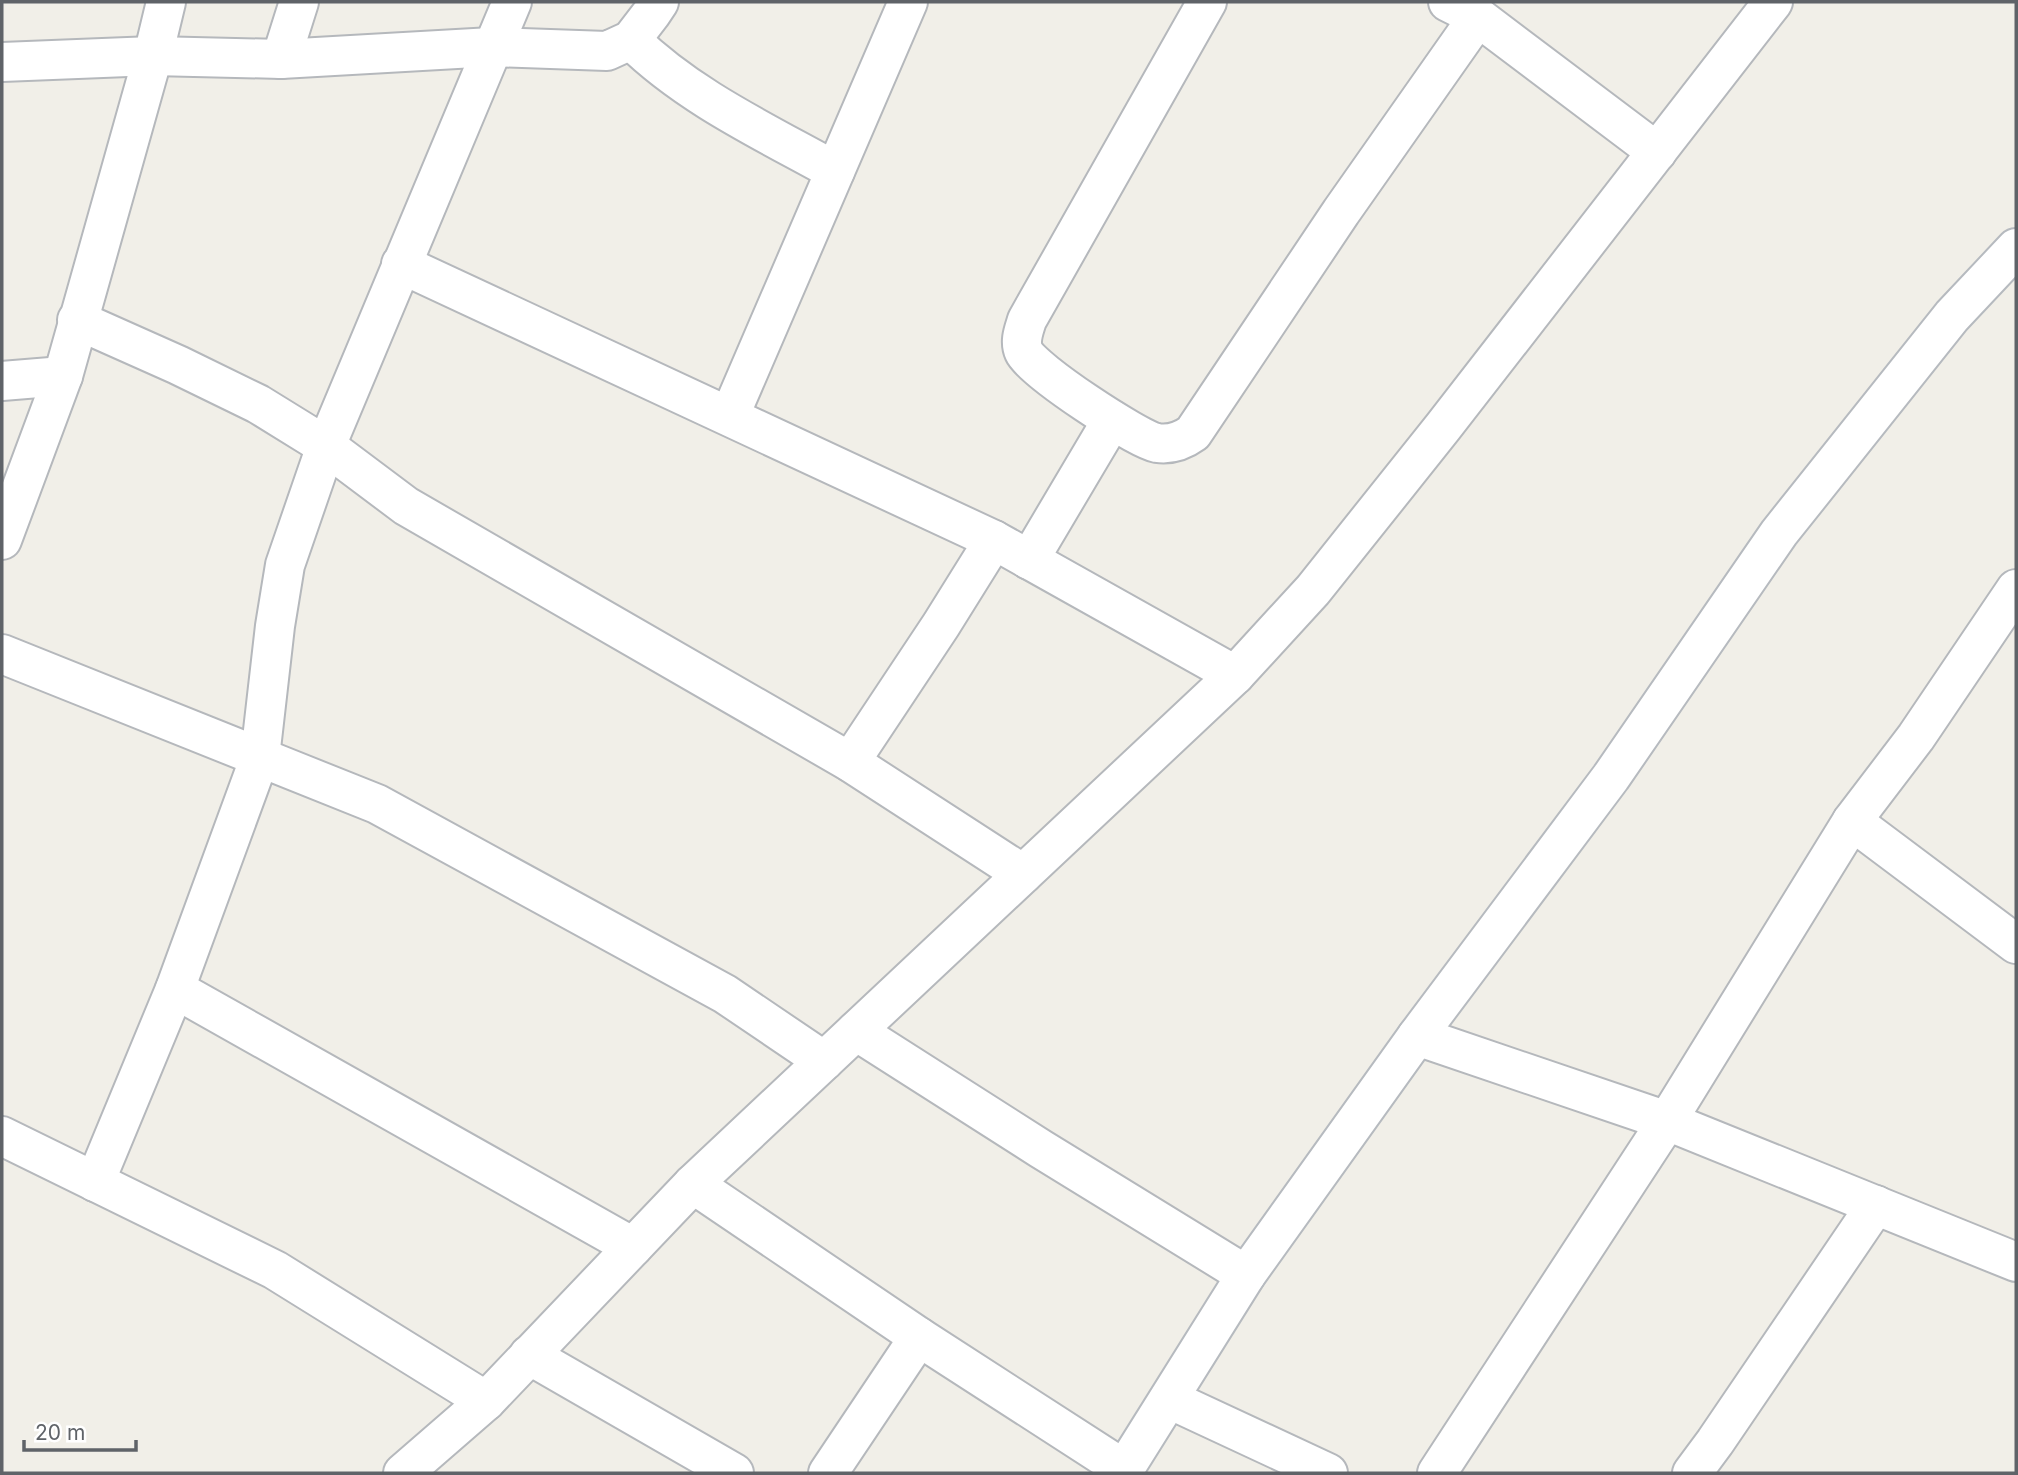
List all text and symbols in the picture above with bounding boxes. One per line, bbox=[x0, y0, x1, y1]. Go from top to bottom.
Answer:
scale bar bbox=[24, 1408, 136, 1452]
text: 20 m bbox=[35, 1420, 85, 1445]

